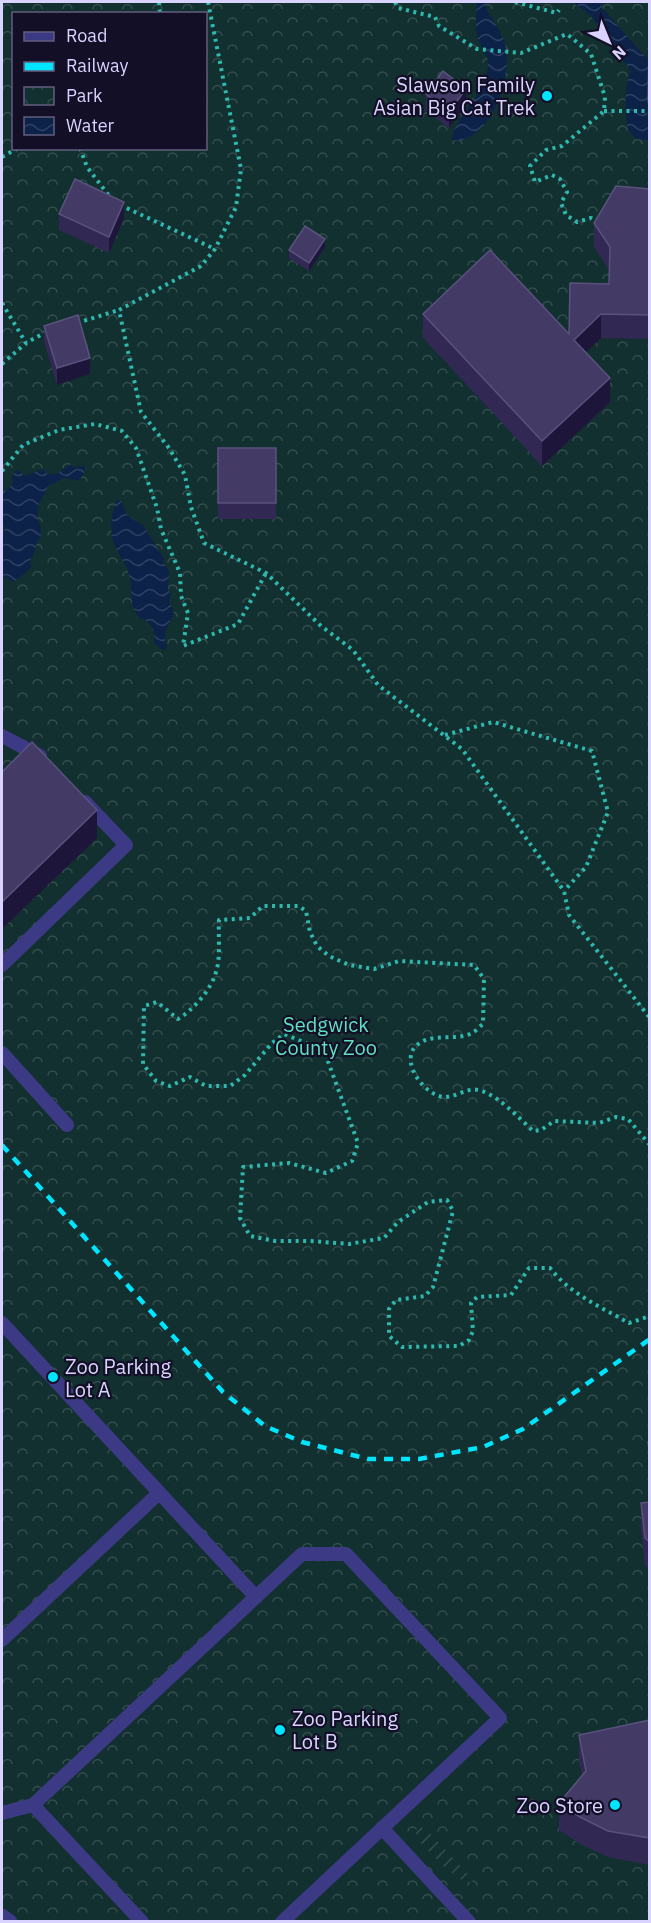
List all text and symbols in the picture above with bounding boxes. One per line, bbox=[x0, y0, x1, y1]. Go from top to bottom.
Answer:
legend bbox=[12, 12, 207, 150]
north arrow bbox=[579, 12, 639, 72]
text: Road bbox=[66, 24, 107, 47]
text: N bbox=[608, 42, 630, 64]
text: Railway bbox=[66, 54, 128, 77]
place label: Slawson Family Asian Big Cat Trek bbox=[373, 71, 535, 121]
text: Park bbox=[66, 84, 103, 107]
marker: Slawson Family Asian Big Cat Trek bbox=[540, 89, 554, 103]
text: Water bbox=[66, 114, 115, 137]
park label: Sedgwick County Zoo bbox=[275, 1011, 377, 1061]
place label: Zoo Parking Lot A bbox=[65, 1353, 171, 1403]
marker: Zoo Parking Lot A bbox=[46, 1370, 60, 1384]
place label: Zoo Parking Lot B bbox=[292, 1705, 398, 1755]
marker: Zoo Parking Lot B bbox=[273, 1723, 287, 1737]
place label: Zoo Store bbox=[516, 1792, 603, 1819]
marker: Zoo Store bbox=[608, 1798, 622, 1812]

